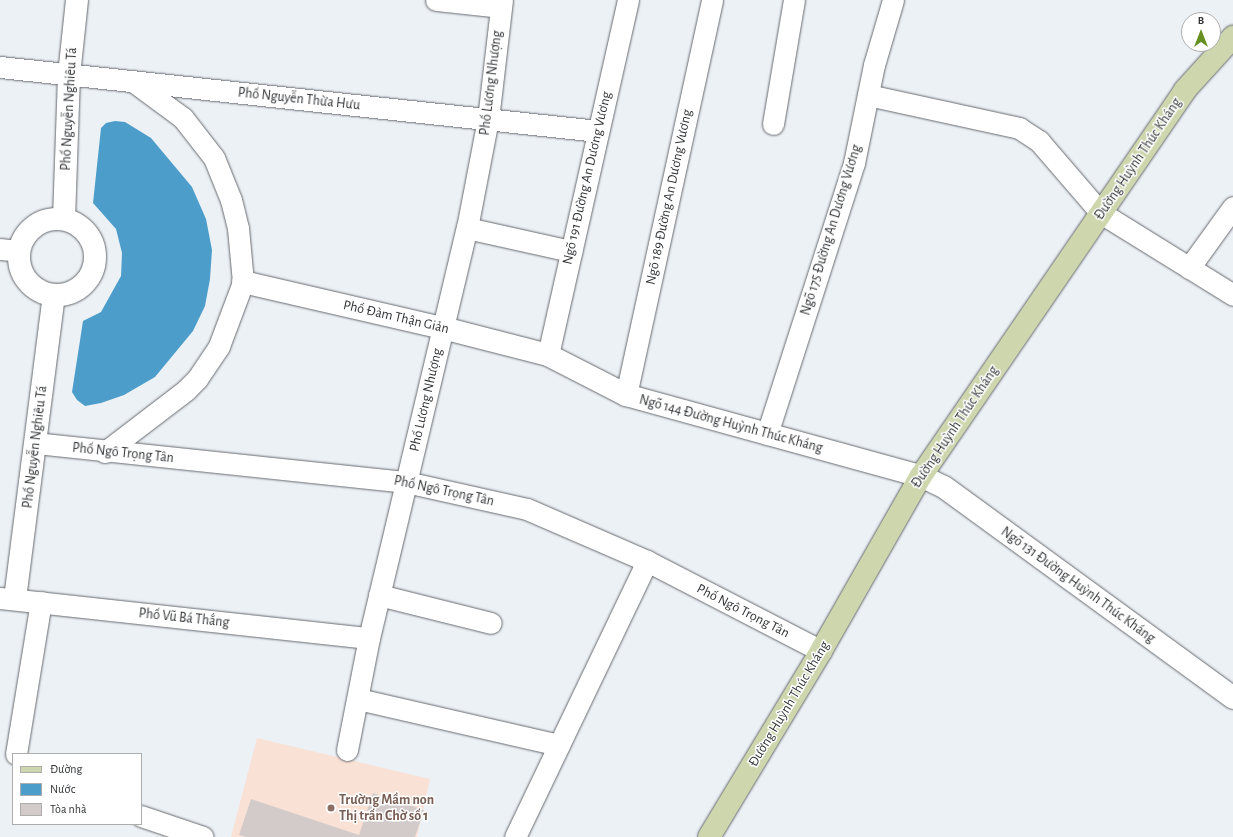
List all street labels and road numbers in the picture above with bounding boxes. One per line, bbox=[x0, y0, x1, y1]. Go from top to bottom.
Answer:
street label: Phố Lương Nhượng bbox=[476, 30, 506, 136]
street label: Phố Nguyễn Nghiêu Tá bbox=[57, 47, 81, 171]
street label: Phố Nguyễn Thừa Hưu bbox=[237, 84, 361, 114]
street label: Ngõ 191 Đường An Dương Vương bbox=[559, 90, 615, 266]
street label: Đường Huỳnh Thúc Kháng bbox=[1091, 95, 1185, 223]
street label: Ngõ 189 Đường An Dương Vương bbox=[642, 108, 696, 286]
street label: Ngõ 175 Đường An Dương Vương bbox=[797, 143, 865, 317]
street label: Phố Đàm Thận Giản bbox=[341, 297, 451, 337]
street label: Phố Lương Nhượng bbox=[406, 347, 446, 453]
street label: Đường Huỳnh Thúc Kháng bbox=[908, 363, 1002, 491]
street label: Phố Nguyễn Nghiêu Tá bbox=[19, 385, 51, 509]
street label: Ngõ 144 Đường Huỳnh Thúc Kháng bbox=[637, 391, 825, 457]
street label: Phố Ngô Trọng Tân bbox=[71, 439, 175, 467]
street label: Phố Ngô Trọng Tân bbox=[392, 472, 496, 510]
street label: Ngõ 131 Đường Huỳnh Thúc Kháng bbox=[998, 523, 1158, 647]
street label: Phố Ngô Trọng Tân bbox=[694, 580, 792, 642]
street label: Phố Vũ Bá Thắng bbox=[138, 605, 230, 631]
street label: Đường Huỳnh Thúc Kháng bbox=[745, 638, 833, 770]

